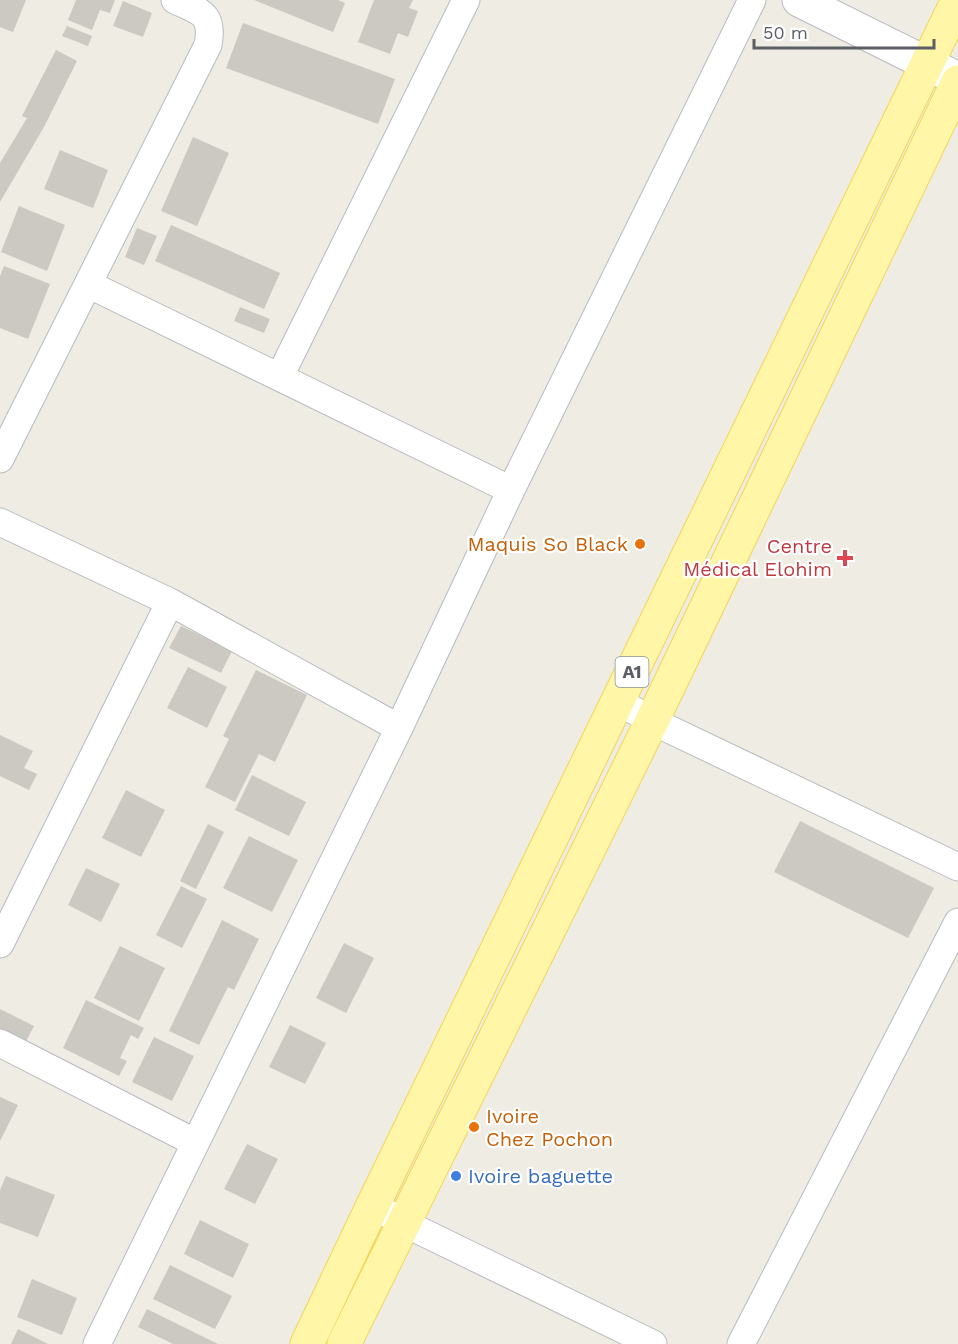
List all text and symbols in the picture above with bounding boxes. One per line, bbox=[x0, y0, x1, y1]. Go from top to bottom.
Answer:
scale bar bbox=[754, 12, 934, 50]
text: 50 m bbox=[763, 22, 808, 43]
place label: Maquis So Black bbox=[467, 532, 628, 556]
place label: Centre Médical Elohim bbox=[683, 534, 832, 581]
marker: Maquis So Black bbox=[633, 537, 647, 551]
marker: Centre Médical Elohim bbox=[836, 549, 854, 567]
road number: A1 bbox=[616, 657, 648, 687]
place label: Ivoire Chez Pochon bbox=[486, 1104, 613, 1151]
marker: Ivoire Chez Pochon bbox=[467, 1120, 481, 1134]
place label: Ivoire baguette bbox=[468, 1164, 613, 1188]
marker: Ivoire baguette bbox=[449, 1169, 463, 1183]

